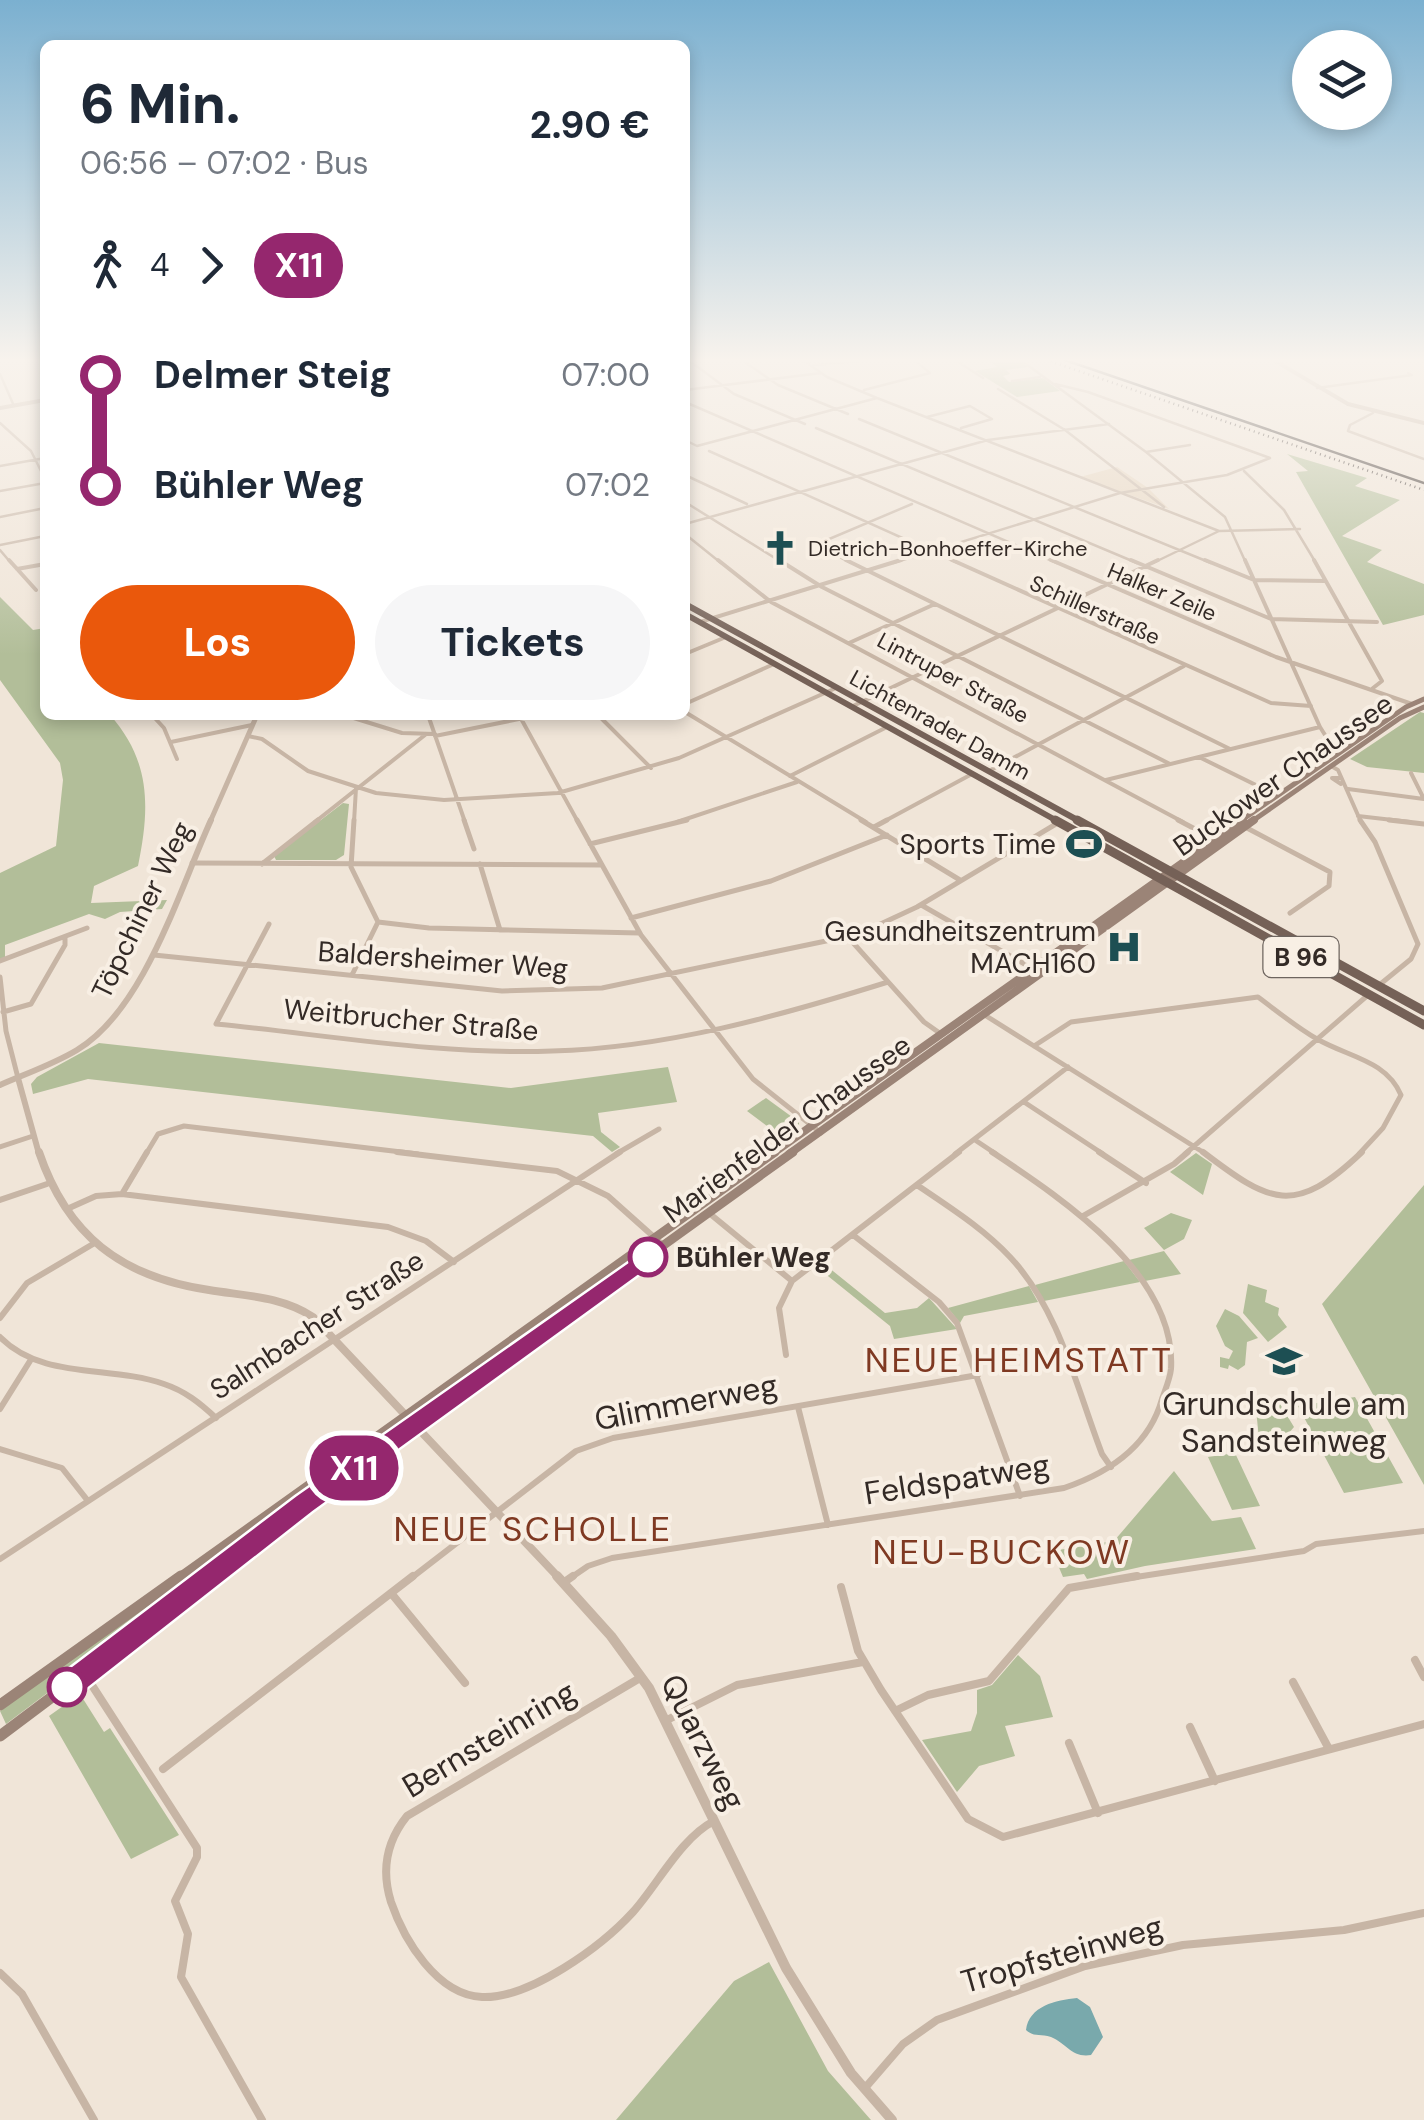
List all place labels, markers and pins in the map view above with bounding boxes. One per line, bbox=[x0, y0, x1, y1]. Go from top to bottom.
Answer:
church icon: Dietrich-Bonhoeffer-Kirche bbox=[761, 529, 799, 567]
place label: Dietrich-Bonhoeffer-Kirche bbox=[808, 534, 1088, 563]
sports icon: Sports Time bbox=[1065, 825, 1103, 863]
place label: Sports Time bbox=[900, 826, 1056, 863]
place label: Gesundheitszentrum MACH160 bbox=[824, 913, 1096, 982]
hospital icon: Gesundheitszentrum MACH160 bbox=[1105, 928, 1143, 966]
marker: Bühler Weg bbox=[629, 1238, 667, 1276]
place label: Bühler Weg bbox=[676, 1239, 831, 1276]
school or university icon: Grundschule am Sandsteinweg bbox=[1265, 1342, 1303, 1380]
place label: Grundschule am Sandsteinweg bbox=[1162, 1383, 1406, 1462]
unlabelled marker bbox=[48, 1668, 86, 1706]

